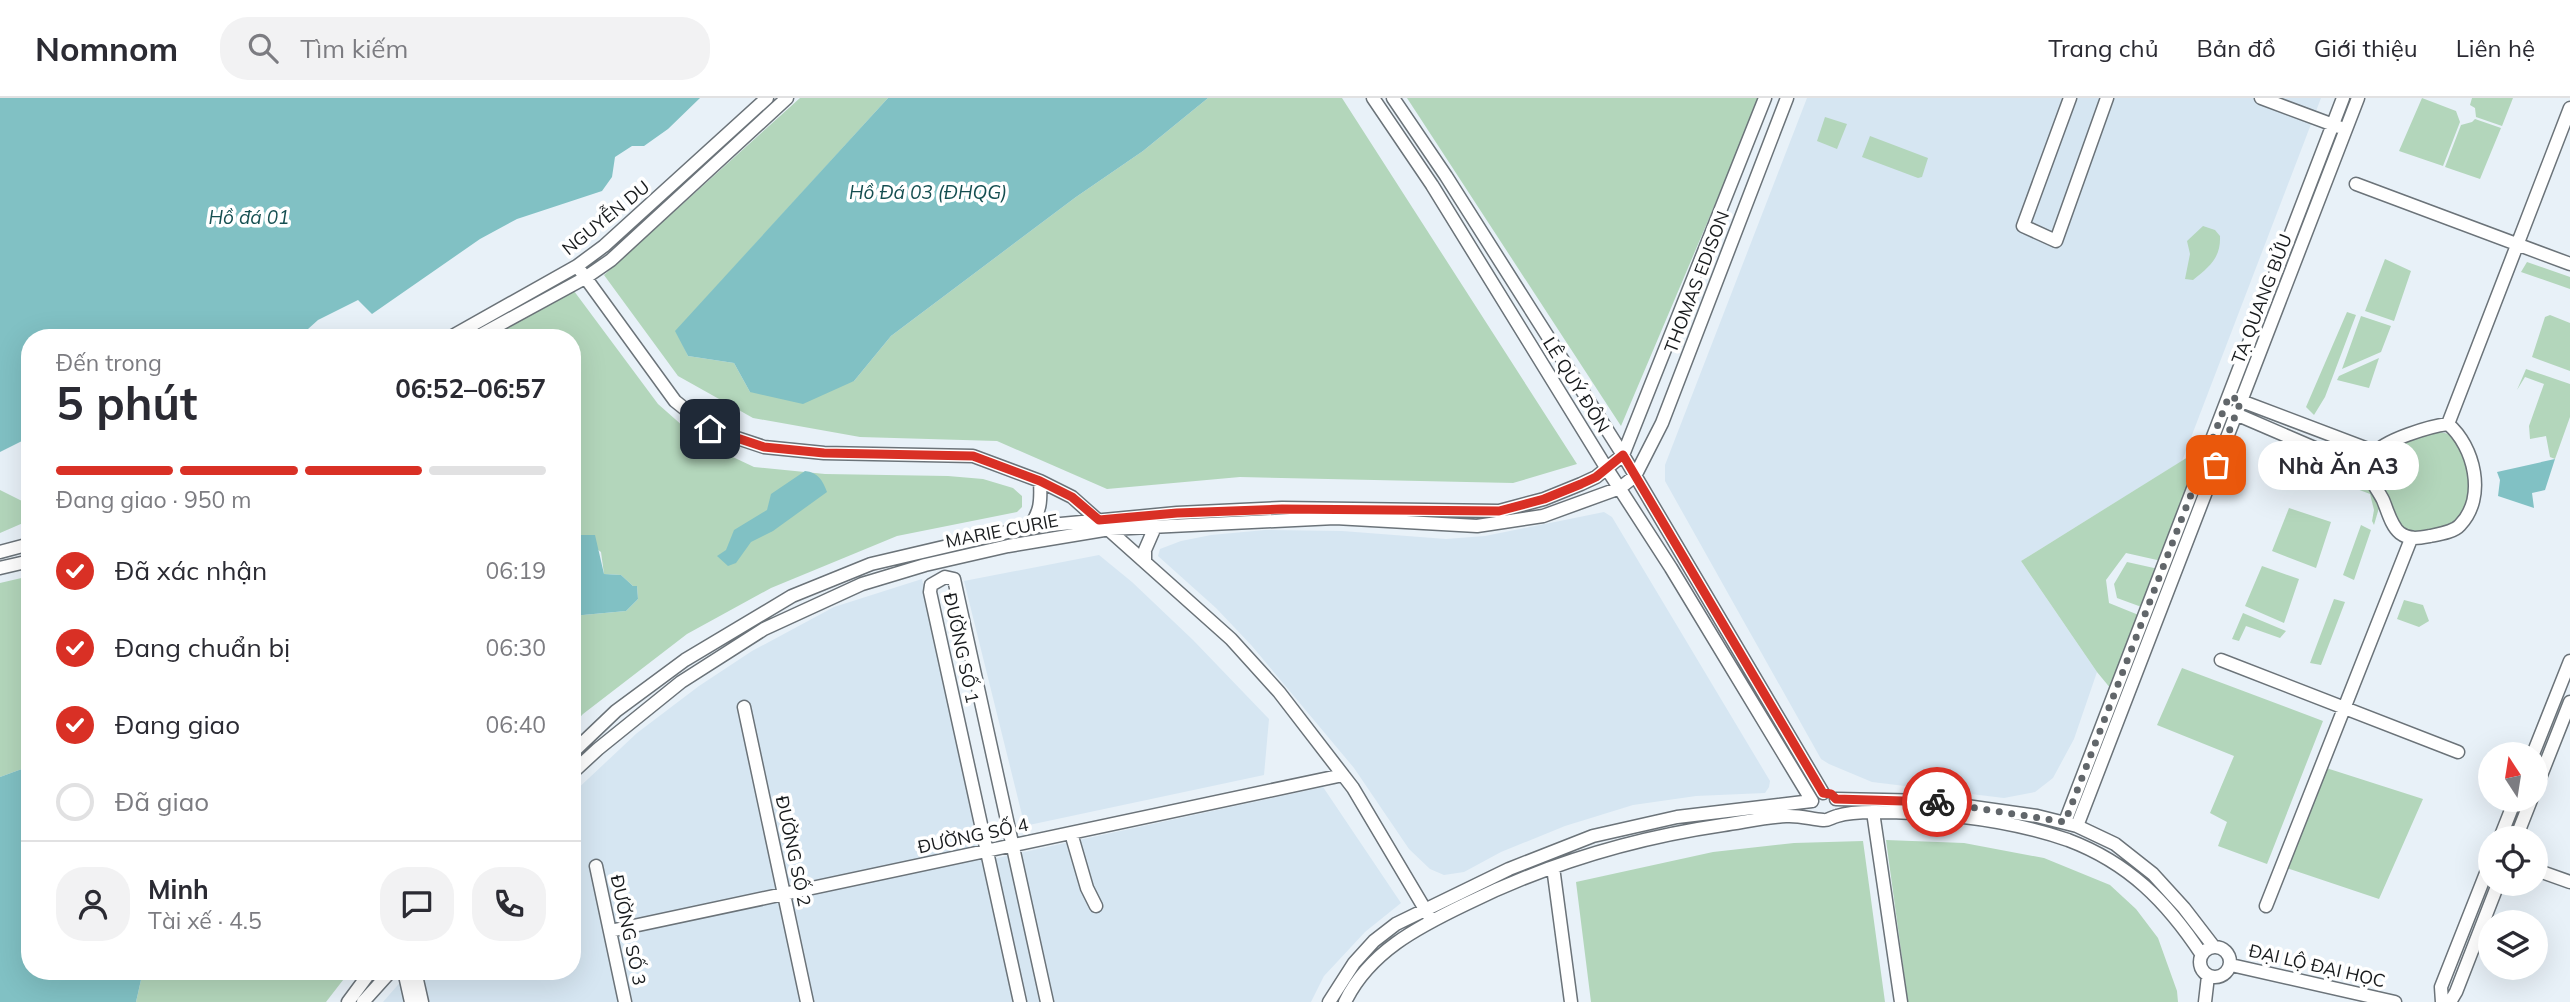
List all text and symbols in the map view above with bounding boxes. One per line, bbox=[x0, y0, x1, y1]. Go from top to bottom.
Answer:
search box bbox=[220, 17, 710, 80]
text: Nomnom bbox=[35, 28, 178, 69]
icon: search bbox=[244, 29, 282, 67]
text: Tìm kiếm bbox=[300, 32, 408, 65]
text: Trang chủ bbox=[2048, 33, 2159, 63]
text: Bản đồ bbox=[2197, 33, 2276, 63]
text: Giới thiệu bbox=[2314, 33, 2418, 63]
text: Liên hệ bbox=[2456, 33, 2535, 63]
street label: NGUYỄN DU bbox=[557, 175, 654, 260]
water label: Hồ Đá 03 (ĐHQG) bbox=[849, 180, 1007, 204]
water label: Hồ đá 01 bbox=[209, 205, 289, 229]
street label: THOMAS EDISON bbox=[1659, 208, 1734, 356]
street label: TẠ QUANG BỬU bbox=[2226, 231, 2297, 367]
street label: LÊ QUÝ ĐÔN bbox=[1538, 333, 1615, 437]
text: Đến trong bbox=[56, 348, 162, 377]
text: 06:52–06:57 bbox=[395, 372, 546, 405]
text: 5 phút bbox=[56, 374, 197, 432]
pin bbox=[680, 399, 740, 459]
icon: home bbox=[691, 410, 729, 448]
pin bbox=[2186, 435, 2246, 495]
callout: Nhà Ăn A3 bbox=[2258, 440, 2419, 490]
icon: bag bbox=[2197, 446, 2235, 484]
text: Nhà Ăn A3 bbox=[2278, 451, 2399, 480]
text: Đang giao · 950 m bbox=[56, 485, 252, 514]
street label: MARIE CURIE bbox=[944, 508, 1060, 553]
icon: check bbox=[56, 552, 94, 590]
text: Đã xác nhận bbox=[115, 554, 267, 587]
text: 06:19 bbox=[486, 556, 546, 585]
street label: ĐƯỜNG SỐ 1 bbox=[939, 591, 984, 705]
icon: check bbox=[56, 629, 94, 667]
text: Đang chuẩn bị bbox=[115, 631, 290, 664]
text: 06:30 bbox=[486, 633, 546, 662]
icon: check bbox=[56, 706, 94, 744]
text: Đang giao bbox=[115, 708, 240, 741]
text: 06:40 bbox=[486, 710, 546, 739]
north arrow bbox=[2478, 742, 2548, 812]
map controls bbox=[2478, 742, 2548, 980]
courier bbox=[1902, 767, 1972, 837]
icon: bike bbox=[1918, 783, 1956, 821]
text: Đã giao bbox=[115, 785, 209, 818]
street label: ĐƯỜNG SỐ 2 bbox=[771, 794, 816, 908]
street label: ĐƯỜNG SỐ 4 bbox=[916, 813, 1030, 858]
button: locate bbox=[2478, 826, 2548, 896]
button: person bbox=[56, 867, 130, 941]
button: chat bbox=[380, 867, 454, 941]
button: phone bbox=[472, 867, 546, 941]
text: Minh bbox=[148, 873, 209, 906]
street label: ĐƯỜNG SỐ 3 bbox=[606, 873, 651, 987]
text: Tài xế · 4.5 bbox=[148, 906, 262, 935]
button: layers bbox=[2478, 910, 2548, 980]
street label: ĐẠI LỘ ĐẠI HỌC bbox=[2247, 939, 2388, 992]

